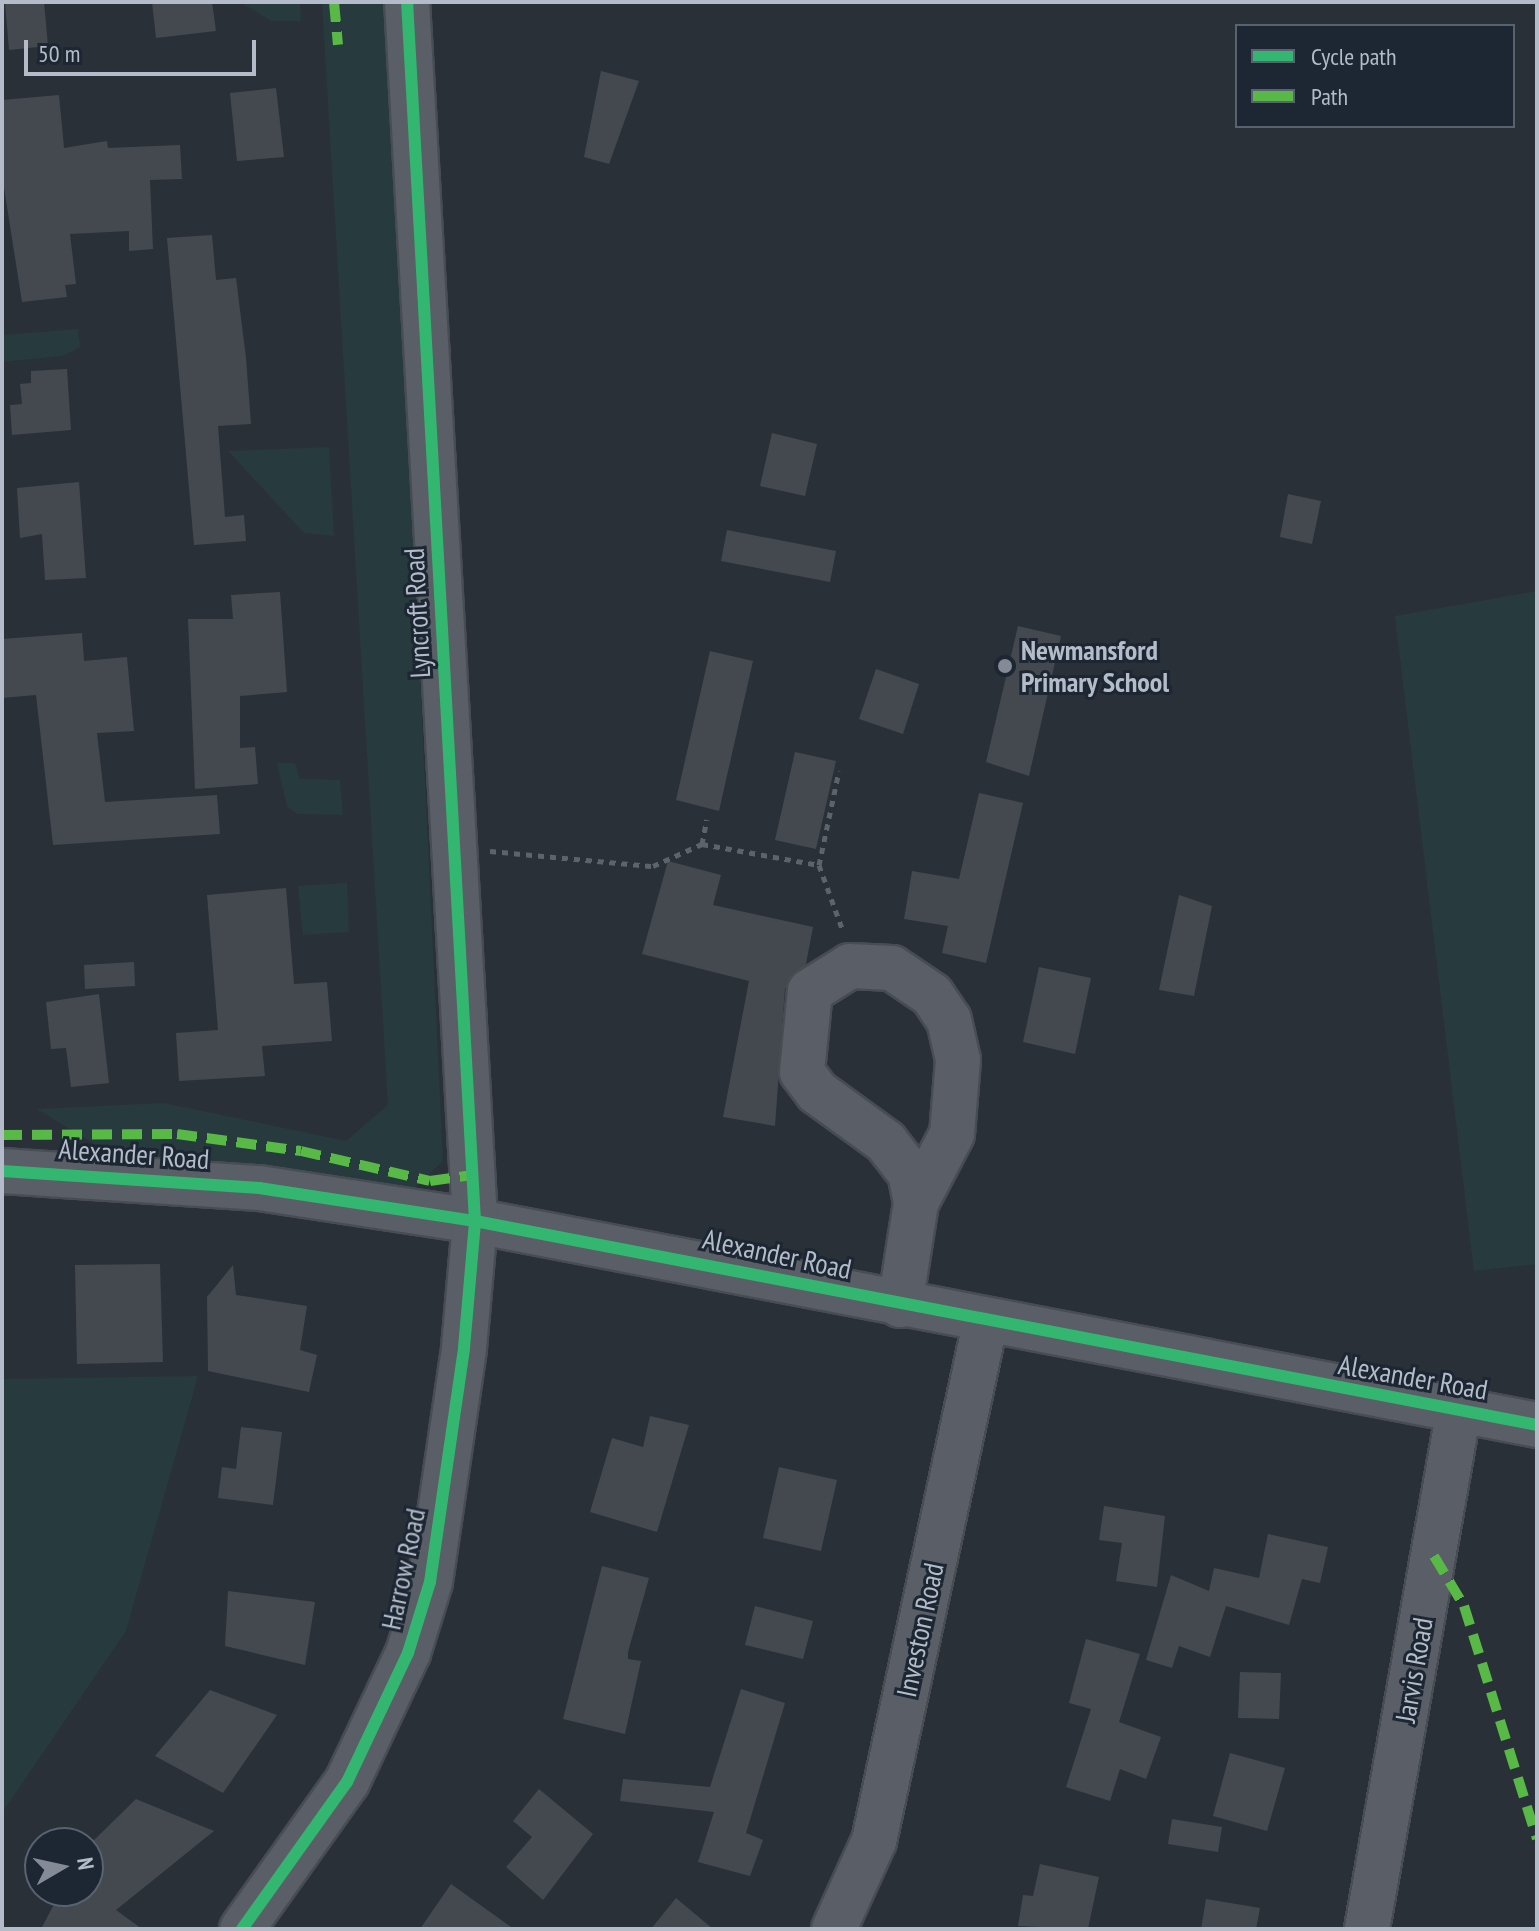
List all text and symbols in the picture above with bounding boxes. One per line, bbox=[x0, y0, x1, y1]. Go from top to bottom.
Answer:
scale bar bbox=[28, 24, 260, 74]
legend bbox=[1235, 24, 1515, 128]
text: 50 m bbox=[38, 38, 80, 69]
text: Cycle path bbox=[1311, 41, 1397, 72]
text: Path bbox=[1311, 81, 1348, 112]
street label: Lyncroft Road bbox=[397, 547, 437, 679]
place label: Newmansford Primary School bbox=[1021, 633, 1170, 699]
marker: Newmansford Primary School bbox=[996, 657, 1014, 675]
street label: Alexander Road bbox=[58, 1132, 210, 1176]
street label: Alexander Road bbox=[700, 1222, 854, 1286]
street label: Alexander Road bbox=[1336, 1347, 1490, 1407]
street label: Harrow Road bbox=[374, 1505, 432, 1633]
street label: Investon Road bbox=[889, 1560, 951, 1700]
street label: Jarvis Road bbox=[1388, 1615, 1440, 1725]
north arrow bbox=[24, 1827, 104, 1907]
text: N bbox=[71, 1855, 100, 1872]

